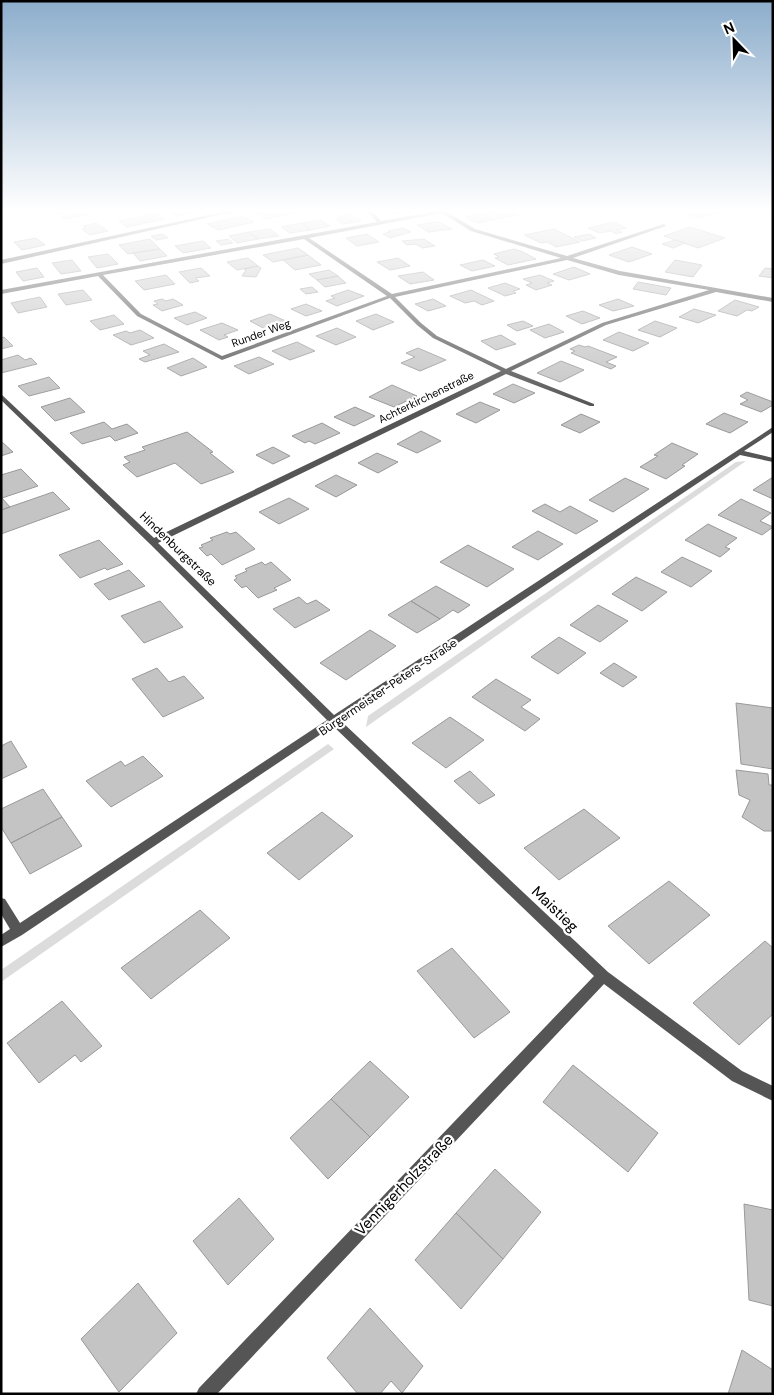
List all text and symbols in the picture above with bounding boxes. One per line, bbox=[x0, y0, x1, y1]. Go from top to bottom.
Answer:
north arrow bbox=[709, 15, 759, 65]
text: N bbox=[721, 18, 737, 38]
street label: Runder Weg bbox=[230, 316, 292, 350]
street label: Achterkirchenstraße bbox=[376, 368, 476, 426]
street label: Hindenburgstraße bbox=[136, 508, 220, 590]
street label: Bürgermeister-Peters-Straße bbox=[316, 635, 460, 739]
street label: Maistieg bbox=[527, 882, 583, 936]
street label: Vennigerholzstraße bbox=[351, 1130, 457, 1240]

